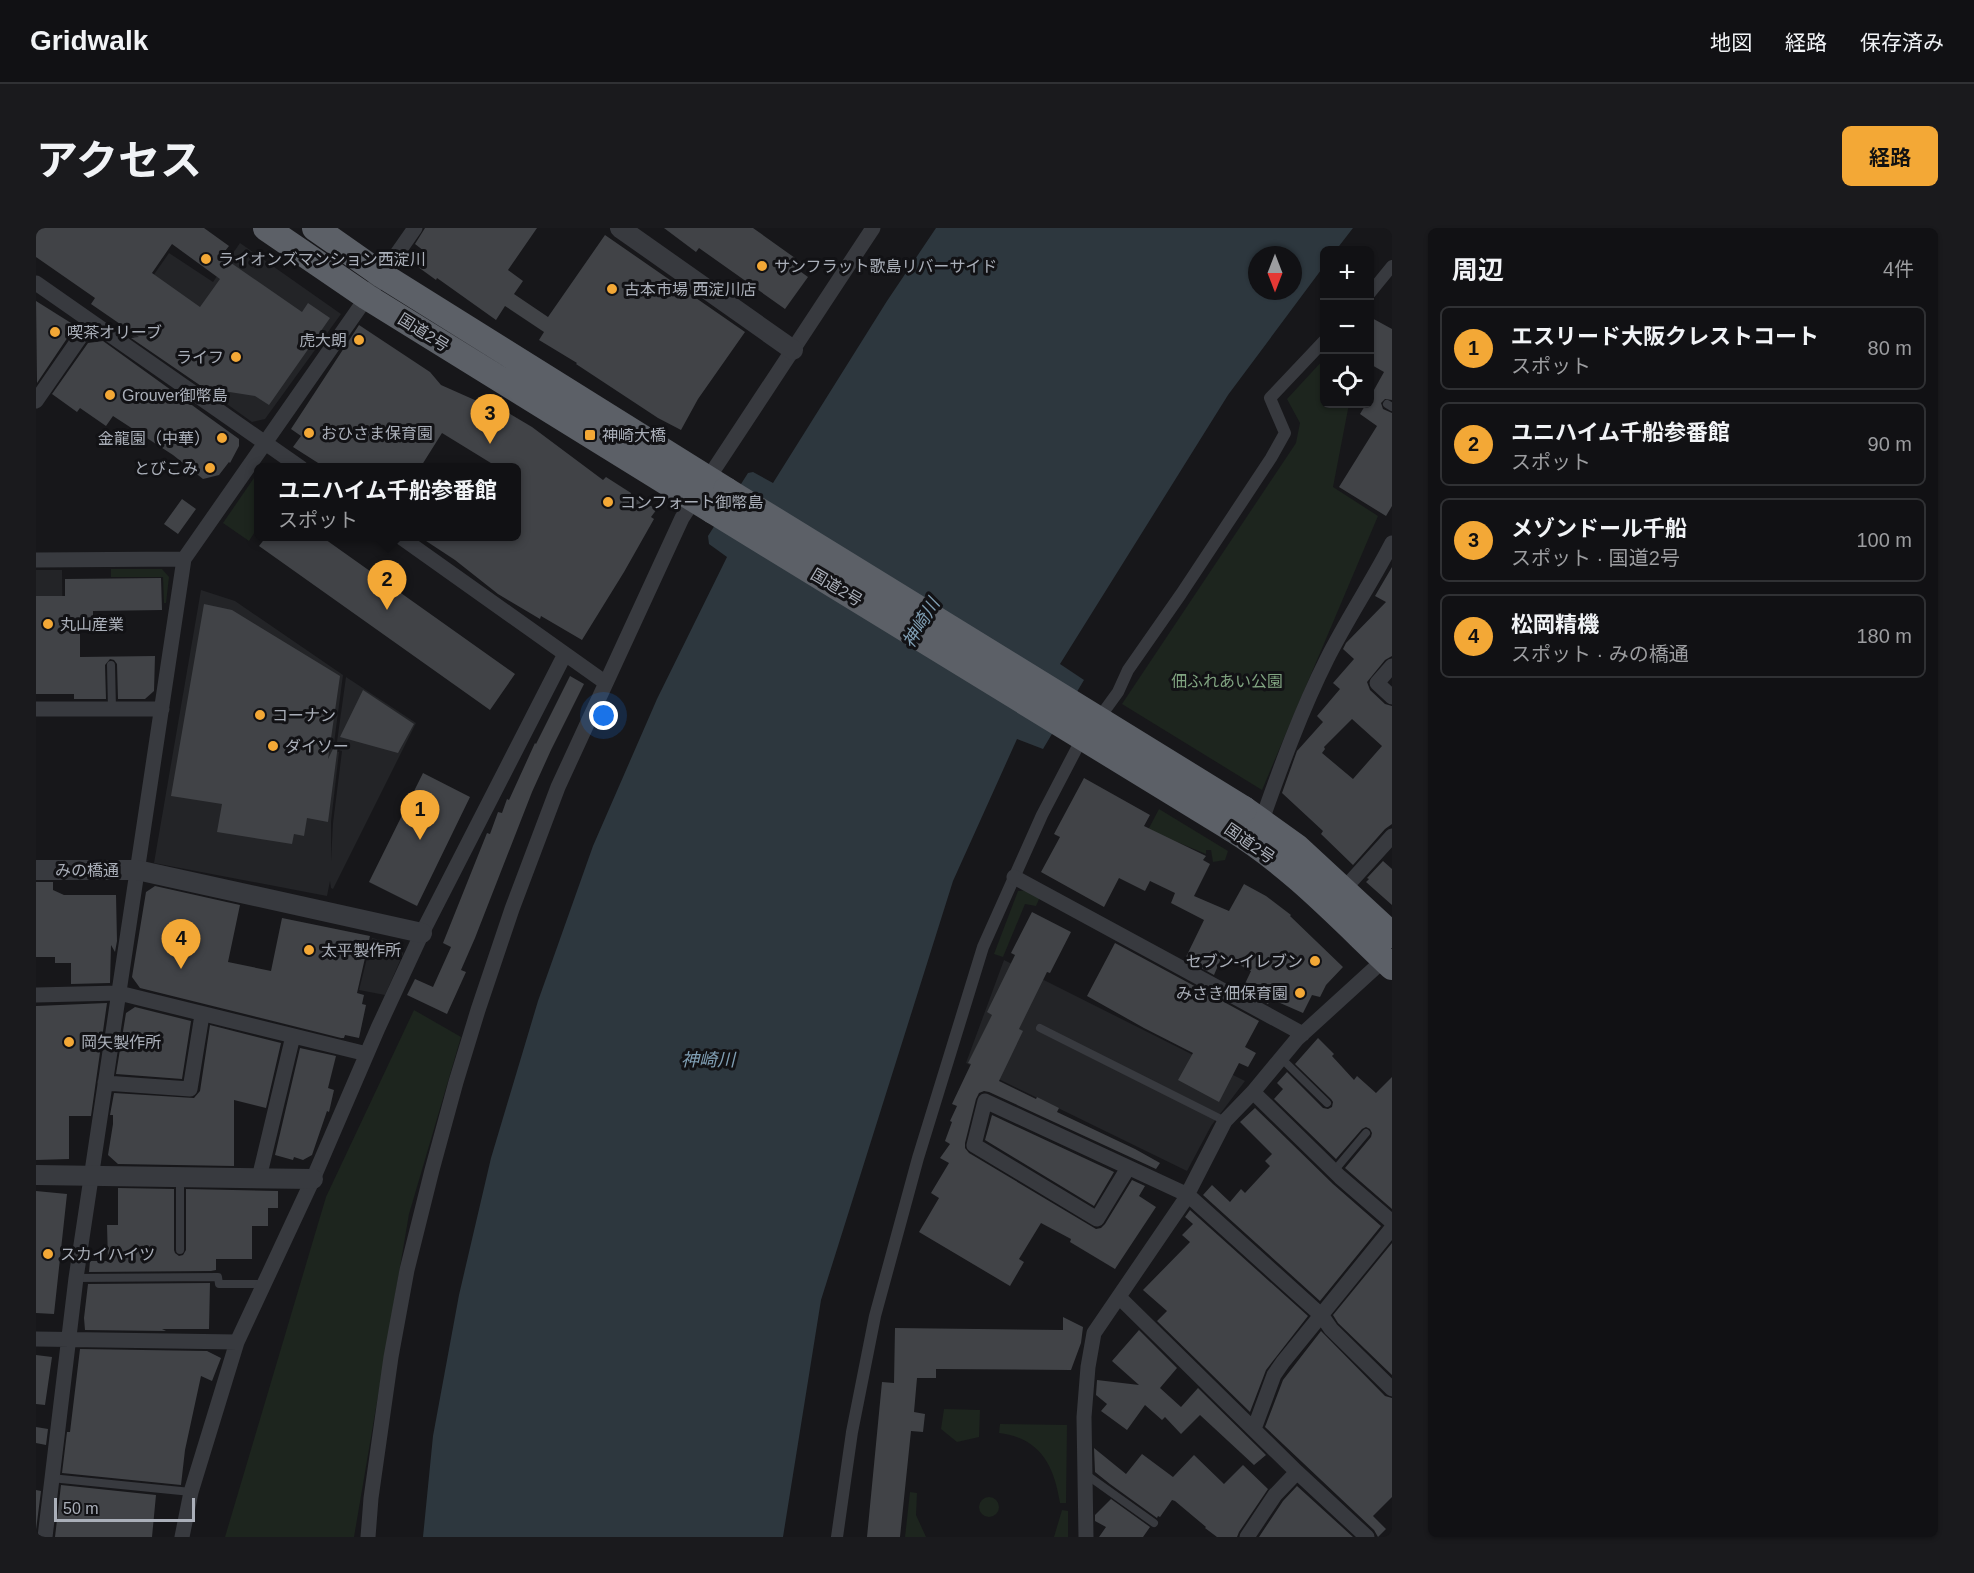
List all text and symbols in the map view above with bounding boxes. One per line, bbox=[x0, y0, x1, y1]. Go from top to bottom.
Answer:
text: Gridwalk bbox=[30, 25, 148, 56]
text: 地図 bbox=[1710, 31, 1752, 54]
text: 経路 bbox=[1785, 31, 1827, 54]
text: 保存済み bbox=[1860, 31, 1944, 54]
button: 経路 bbox=[1842, 126, 1938, 186]
text: アクセス bbox=[36, 137, 202, 184]
north arrow bbox=[1248, 246, 1302, 300]
map controls bbox=[1320, 246, 1374, 408]
button: + bbox=[1320, 246, 1374, 300]
place label: ライオンズマンション西淀川 bbox=[218, 251, 426, 268]
marker: ライオンズマンション西淀川 bbox=[199, 252, 213, 266]
text: 周辺 bbox=[1452, 255, 1504, 285]
place label: サンフラット歌島リバーサイド bbox=[774, 258, 997, 275]
text: 4件 bbox=[1883, 258, 1914, 280]
marker: サンフラット歌島リバーサイド bbox=[755, 259, 769, 273]
place label: 古本市場 西淀川店 bbox=[624, 281, 756, 298]
marker: 古本市場 西淀川店 bbox=[605, 282, 619, 296]
button: − bbox=[1320, 300, 1374, 354]
street label: 国道2号 bbox=[395, 310, 452, 355]
place label: 喫茶オリーブ bbox=[67, 324, 162, 341]
text: エスリード大阪クレストコート bbox=[1511, 324, 1819, 349]
marker: 喫茶オリーブ bbox=[48, 325, 62, 339]
place label: 虎大朗 bbox=[299, 332, 347, 349]
marker: 虎大朗 bbox=[352, 333, 366, 347]
text: 1 bbox=[1468, 337, 1479, 359]
text: 80 m bbox=[1868, 337, 1912, 359]
place label: ライフ bbox=[176, 349, 224, 366]
marker: ライフ bbox=[229, 350, 243, 364]
button: locate bbox=[1320, 354, 1374, 408]
text: スポット bbox=[1511, 355, 1591, 377]
place label: Grouver御幣島 bbox=[122, 387, 228, 404]
marker: Grouver御幣島 bbox=[103, 388, 117, 402]
pin: 3 bbox=[470, 394, 510, 444]
text: ユニハイム千船参番館 bbox=[1511, 420, 1730, 445]
place label: おひさま保育園 bbox=[321, 425, 433, 442]
marker: おひさま保育園 bbox=[302, 426, 316, 440]
place label: 神崎大橋 bbox=[602, 427, 666, 444]
marker: 神崎大橋 bbox=[583, 428, 597, 442]
place label: 金龍園（中華） bbox=[98, 430, 210, 447]
marker: 金龍園（中華） bbox=[215, 431, 229, 445]
text: 2 bbox=[1468, 433, 1479, 455]
text: 90 m bbox=[1868, 433, 1912, 455]
text: スポット bbox=[1511, 451, 1591, 473]
place label: とびこみ bbox=[134, 460, 198, 477]
marker: とびこみ bbox=[203, 461, 217, 475]
popup bbox=[254, 463, 521, 541]
text: ユニハイム千船参番館 bbox=[278, 478, 497, 503]
place label: コンフォート御幣島 bbox=[620, 494, 764, 511]
marker: コンフォート御幣島 bbox=[601, 495, 615, 509]
text: スポット bbox=[278, 509, 358, 531]
text: メゾンドール千船 bbox=[1511, 516, 1687, 541]
text: 3 bbox=[1468, 529, 1479, 551]
text: 100 m bbox=[1856, 529, 1912, 551]
text: スポット · 国道2号 bbox=[1511, 547, 1680, 569]
pin: 2 bbox=[368, 560, 406, 610]
street label: 国道2号 bbox=[808, 565, 866, 609]
water label: 神崎川 bbox=[899, 593, 945, 651]
text: 松岡精機 bbox=[1511, 612, 1599, 637]
place label: 丸山産業 bbox=[60, 616, 124, 633]
marker: 丸山産業 bbox=[41, 617, 55, 631]
text: 4 bbox=[1468, 625, 1479, 647]
text: 180 m bbox=[1856, 625, 1912, 647]
text: スポット · みの橋通 bbox=[1511, 643, 1689, 665]
park label: 佃ふれあい公園 bbox=[1171, 673, 1283, 690]
your location bbox=[589, 701, 618, 730]
place label: コーナン bbox=[272, 707, 336, 724]
marker: コーナン bbox=[253, 708, 267, 722]
place label: ダイソー bbox=[285, 738, 349, 755]
marker: ダイソー bbox=[266, 739, 280, 753]
pin: 1 bbox=[400, 790, 440, 840]
street label: 国道2号 bbox=[1222, 820, 1278, 867]
street label: みの橋通 bbox=[55, 862, 119, 879]
pin: 4 bbox=[162, 920, 200, 969]
place label: 太平製作所 bbox=[321, 942, 401, 959]
marker: 太平製作所 bbox=[302, 943, 316, 957]
place label: セブン-イレブン bbox=[1186, 953, 1303, 970]
marker: セブン-イレブン bbox=[1308, 954, 1322, 968]
place label: みさき佃保育園 bbox=[1176, 985, 1288, 1002]
marker: みさき佃保育園 bbox=[1293, 986, 1307, 1000]
place label: 岡矢製作所 bbox=[81, 1034, 161, 1051]
marker: 岡矢製作所 bbox=[62, 1035, 76, 1049]
water label: 神崎川 bbox=[681, 1050, 737, 1070]
place label: スカイハイツ bbox=[60, 1246, 155, 1263]
marker: スカイハイツ bbox=[41, 1247, 55, 1261]
scale bar bbox=[54, 1495, 195, 1522]
text: 50 m bbox=[63, 1500, 99, 1517]

